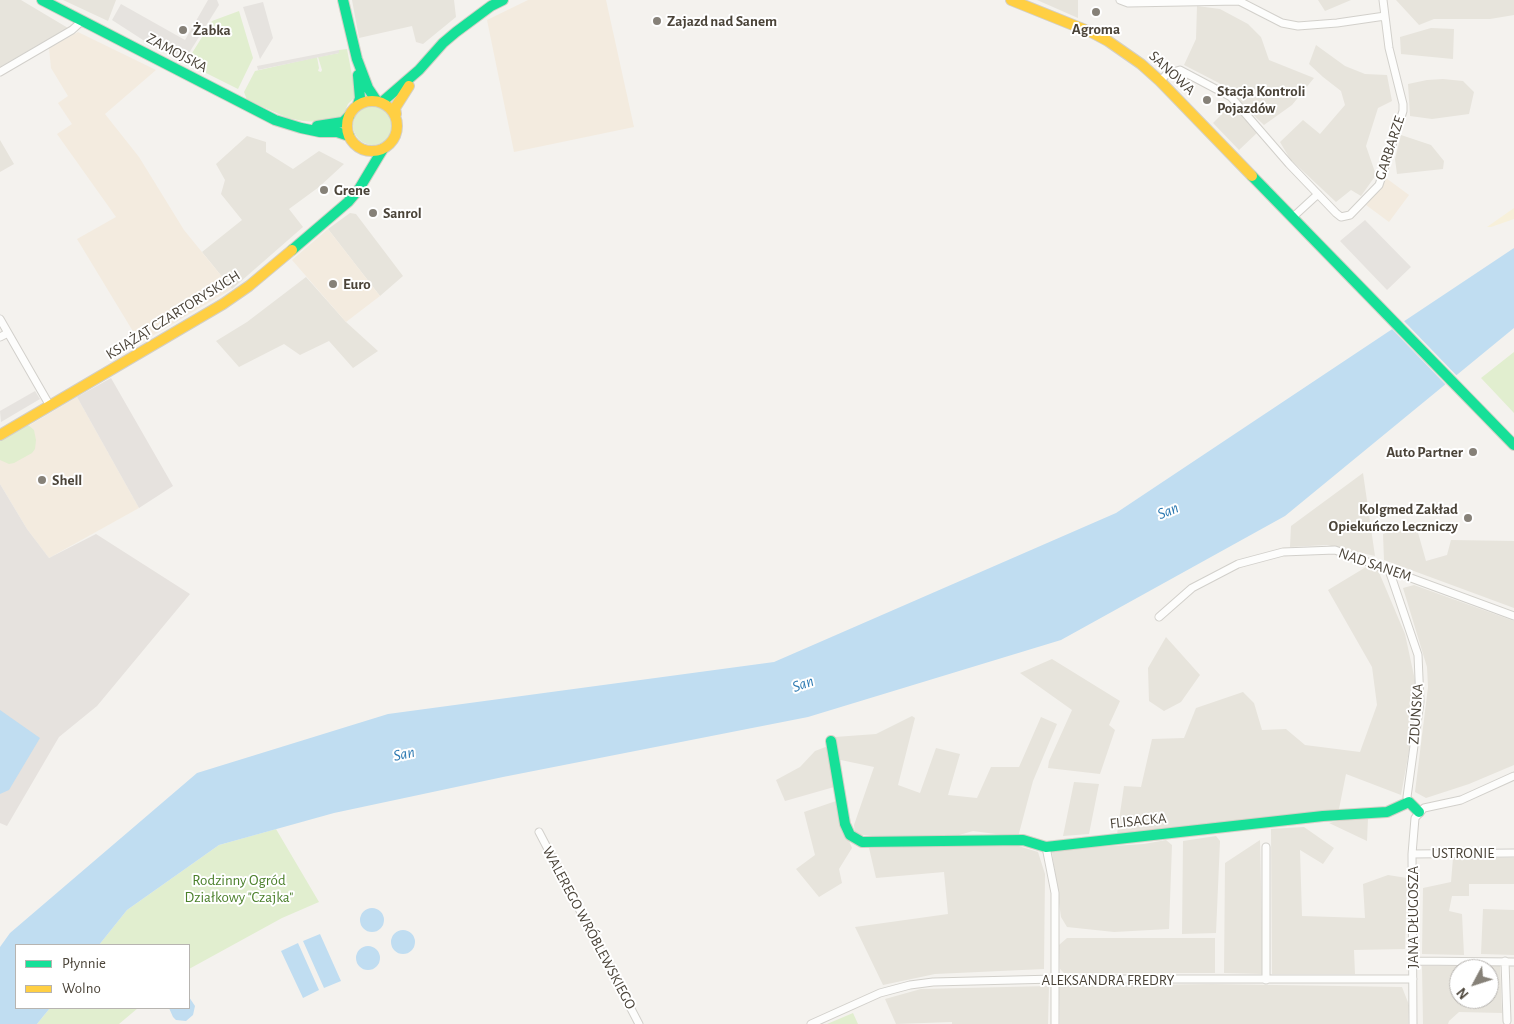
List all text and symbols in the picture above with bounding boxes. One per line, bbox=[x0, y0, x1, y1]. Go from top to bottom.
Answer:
marker: Agroma bbox=[1090, 6, 1102, 18]
place label: Zajazd nad Sanem bbox=[667, 12, 777, 30]
marker: Zajazd nad Sanem bbox=[651, 15, 663, 27]
place label: Agroma bbox=[1072, 20, 1120, 38]
place label: Żabka bbox=[193, 21, 231, 39]
marker: Żabka bbox=[177, 24, 189, 36]
street label: ZAMOJSKA bbox=[143, 29, 211, 77]
street label: SANOWA bbox=[1145, 47, 1199, 99]
place label: Stacja Kontroli Pojazdów bbox=[1217, 82, 1306, 117]
marker: Stacja Kontroli Pojazdów bbox=[1201, 94, 1213, 106]
street label: GARBARZE bbox=[1371, 114, 1409, 182]
place label: Grene bbox=[334, 181, 370, 199]
marker: Grene bbox=[318, 184, 330, 196]
place label: Sanrol bbox=[383, 204, 422, 222]
marker: Sanrol bbox=[367, 207, 379, 219]
street label: KSIĄŻĄT CZARTORYSKICH bbox=[103, 266, 243, 364]
place label: Euro bbox=[343, 275, 371, 293]
marker: Euro bbox=[327, 278, 339, 290]
place label: Auto Partner bbox=[1386, 443, 1463, 461]
marker: Auto Partner bbox=[1467, 446, 1479, 458]
place label: Shell bbox=[52, 471, 82, 489]
marker: Shell bbox=[36, 474, 48, 486]
water label: San bbox=[1154, 498, 1182, 524]
place label: Kolgmed Zakład Opiekuńczo Leczniczy bbox=[1329, 500, 1458, 535]
marker: Kolgmed Zakład Opiekuńczo Leczniczy bbox=[1462, 512, 1474, 524]
street label: NAD SANEM bbox=[1336, 544, 1414, 586]
water label: San bbox=[790, 671, 816, 697]
street label: ZDUŃSKA bbox=[1405, 683, 1427, 745]
water label: San bbox=[392, 742, 416, 766]
street label: FLISACKA bbox=[1109, 809, 1167, 833]
street label: WALEREGO WRÓBLEWSKIEGO bbox=[538, 843, 640, 1013]
street label: USTRONIE bbox=[1432, 844, 1494, 862]
street label: JANA DŁUGOSZA bbox=[1404, 866, 1422, 968]
park label: Rodzinny Ogród Działkowy "Czajka" bbox=[185, 871, 293, 906]
legend bbox=[15, 944, 190, 1009]
text: Płynnie bbox=[62, 956, 106, 971]
north arrow bbox=[1449, 959, 1499, 1009]
street label: ALEKSANDRA FREDRY bbox=[1041, 971, 1175, 989]
text: Wolno bbox=[62, 981, 101, 996]
text: N bbox=[1455, 985, 1472, 1001]

